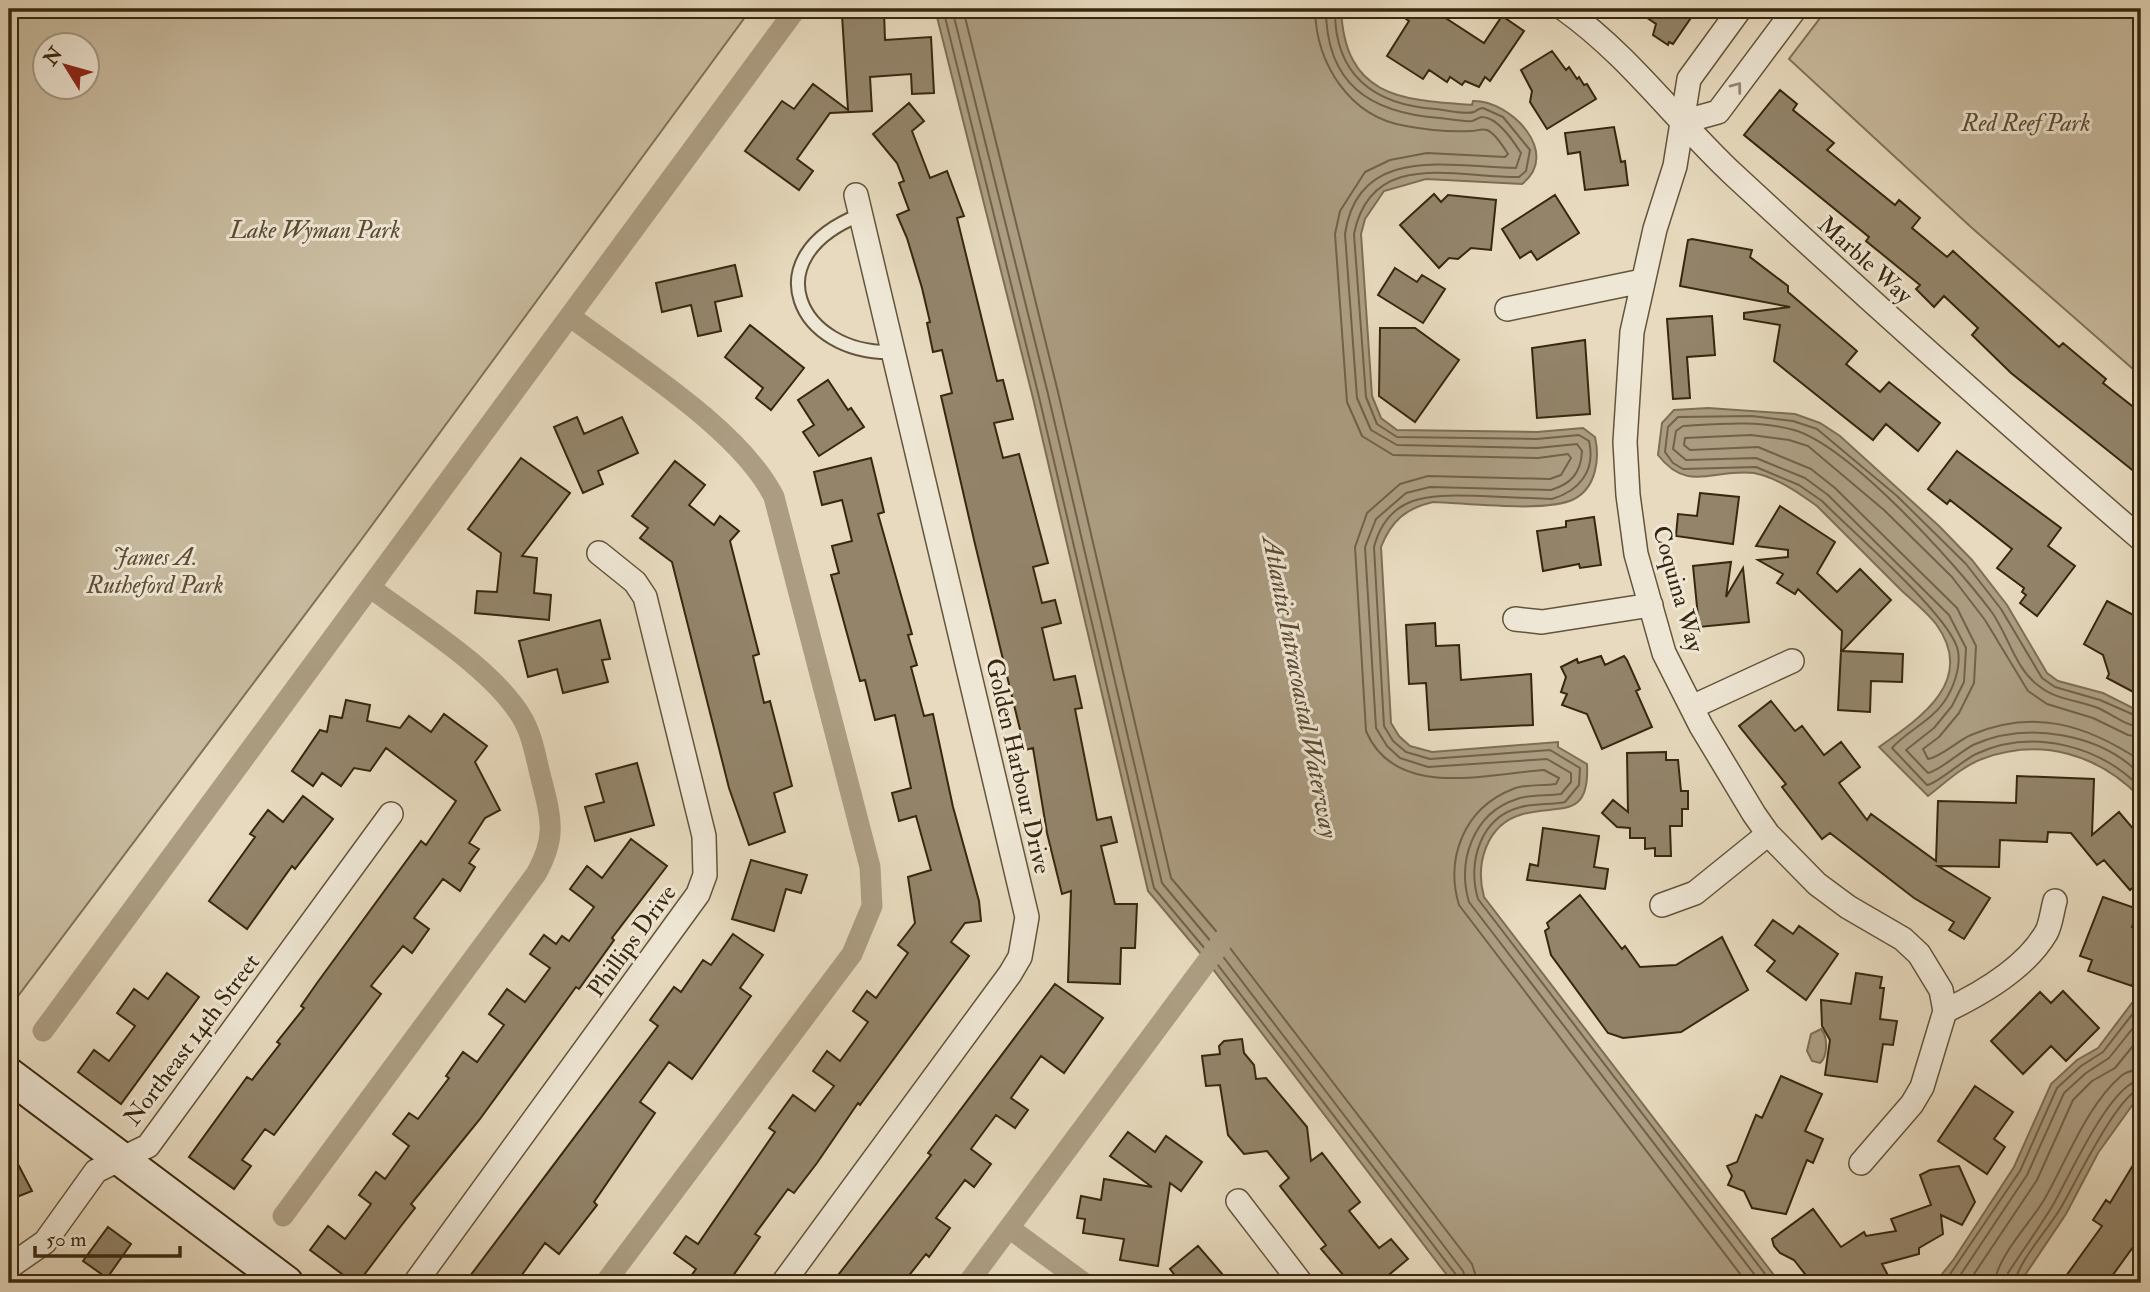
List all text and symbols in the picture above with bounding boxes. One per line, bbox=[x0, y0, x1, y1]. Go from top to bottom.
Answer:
north arrow bbox=[32, 32, 102, 102]
text: N bbox=[38, 42, 69, 71]
one-way arrow bbox=[1728, 83, 1741, 95]
park label: Red Reef Park bbox=[1961, 108, 2091, 139]
street label: Marble Way bbox=[1811, 209, 1919, 311]
park label: Lake Wyman Park bbox=[229, 215, 400, 246]
street label: Coquina Way bbox=[1645, 522, 1711, 656]
water label: Atlantic Intracoastal Waterway bbox=[1254, 530, 1345, 841]
park label: James A. Rutheford Park bbox=[85, 542, 224, 601]
street label: Golden Harbour Drive bbox=[978, 655, 1058, 877]
street label: Phillips Drive bbox=[581, 878, 683, 1004]
street label: Northeast 14th Street bbox=[117, 948, 267, 1132]
scale bar bbox=[35, 1215, 180, 1259]
text: 50 m bbox=[46, 1226, 87, 1253]

